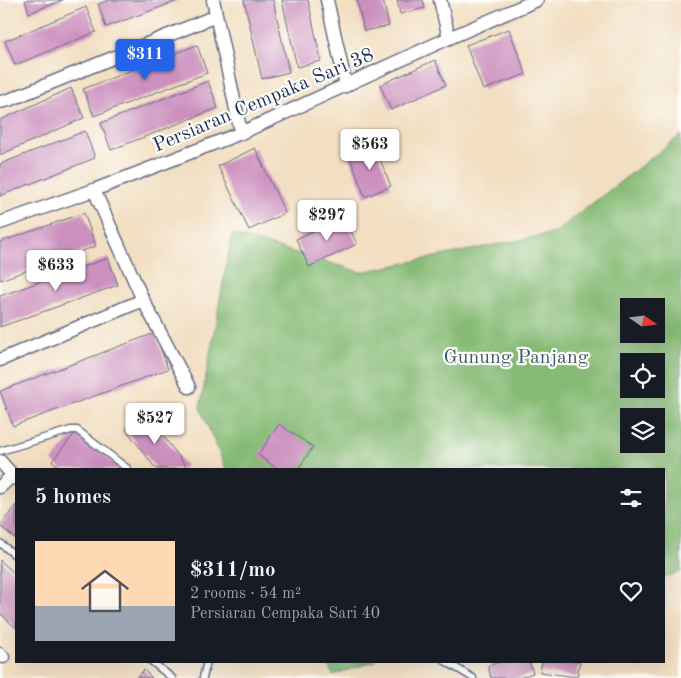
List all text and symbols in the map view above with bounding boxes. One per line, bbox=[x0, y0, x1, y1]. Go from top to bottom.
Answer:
pin: $311 bbox=[115, 38, 175, 81]
street label: Persiaran Cempaka Sari 38 bbox=[150, 45, 377, 156]
text: $311 bbox=[126, 47, 164, 63]
pin: $563 bbox=[340, 128, 400, 171]
text: $563 bbox=[351, 137, 389, 153]
pin: $297 bbox=[297, 200, 357, 242]
text: $297 bbox=[308, 208, 346, 224]
pin: $633 bbox=[26, 250, 86, 292]
text: $633 bbox=[37, 258, 75, 274]
north arrow bbox=[620, 298, 665, 342]
map controls bbox=[620, 298, 665, 453]
park label: Gunung Panjang bbox=[443, 348, 589, 368]
button: locate bbox=[620, 353, 665, 398]
pin: $527 bbox=[125, 402, 185, 445]
button: layers bbox=[620, 408, 665, 453]
text: $527 bbox=[136, 411, 174, 427]
icon: filters bbox=[617, 484, 645, 512]
text: 5 homes bbox=[35, 487, 111, 508]
text: $311/mo bbox=[190, 560, 276, 581]
icon: home bbox=[75, 561, 135, 621]
icon: heart bbox=[617, 577, 645, 605]
text: 2 rooms · 54 m² bbox=[190, 586, 301, 602]
text: Persiaran Cempaka Sari 40 bbox=[190, 606, 380, 622]

